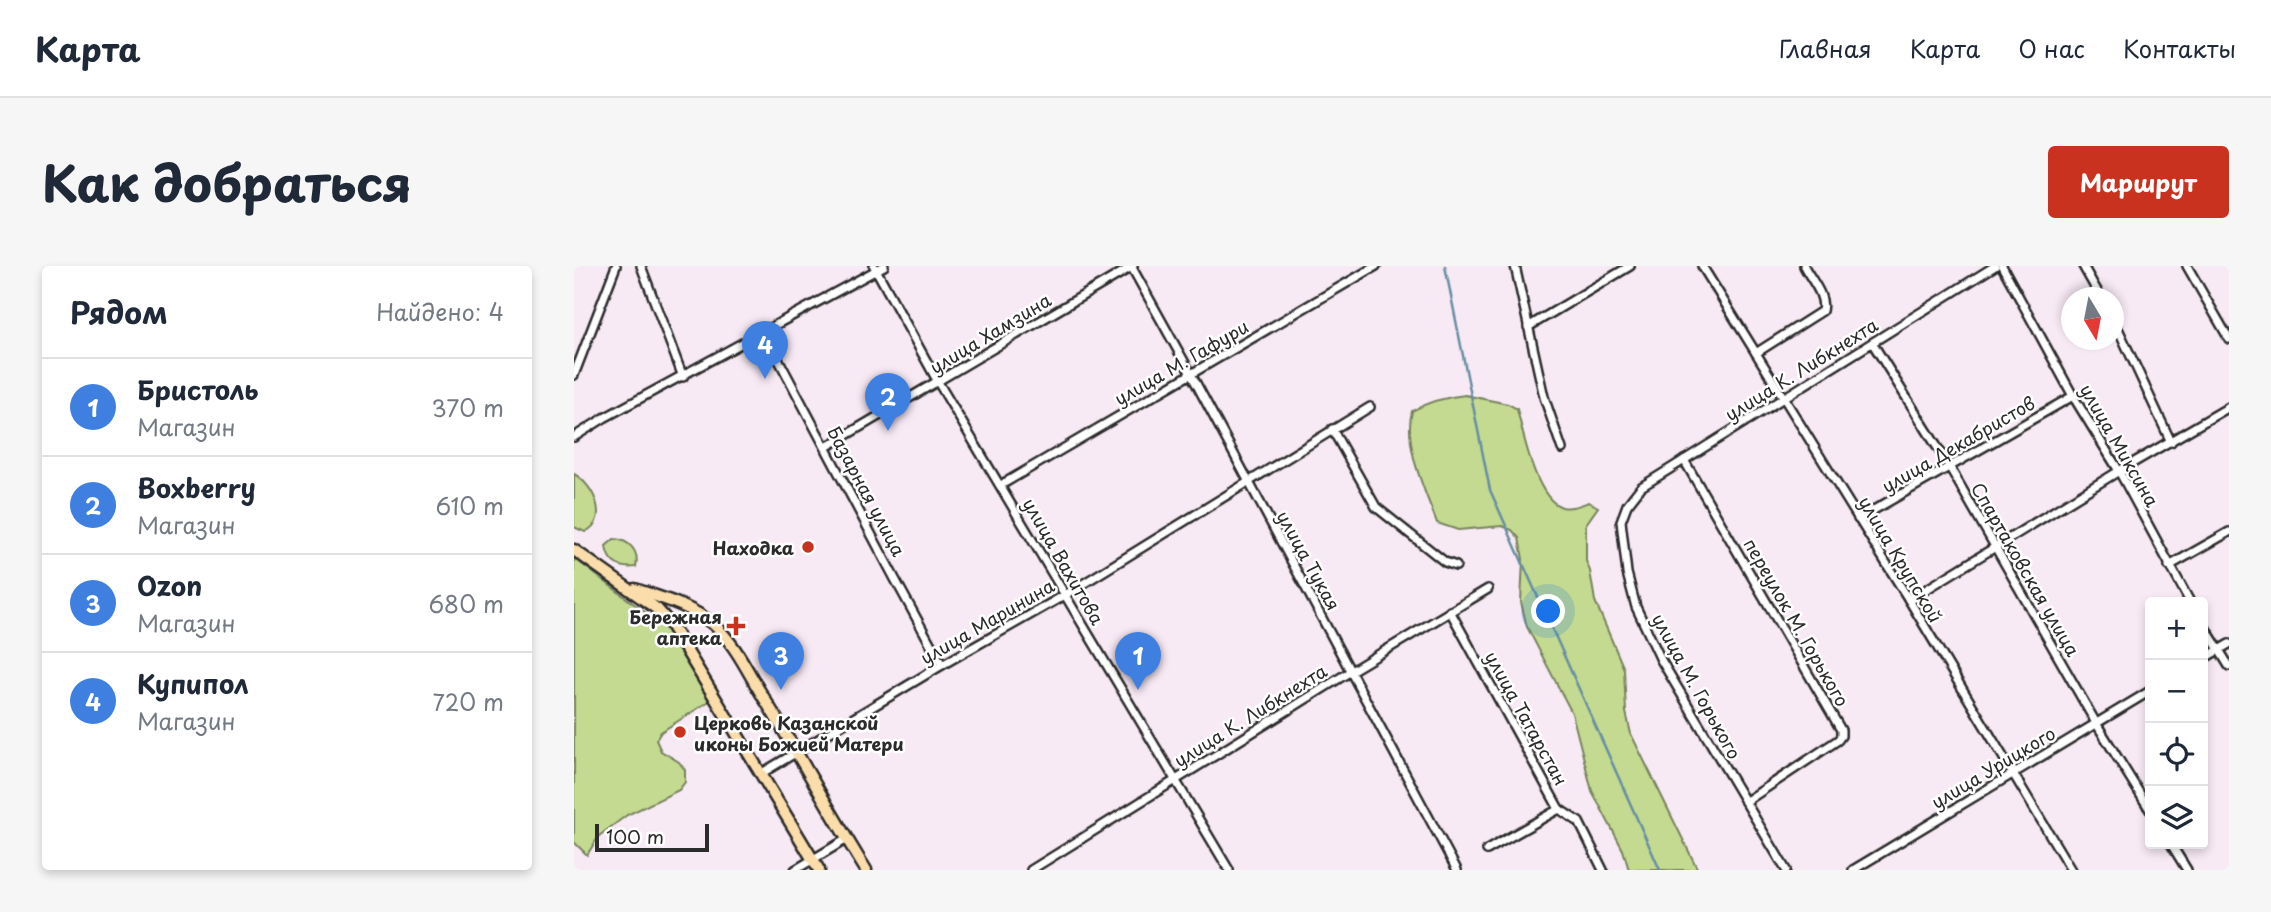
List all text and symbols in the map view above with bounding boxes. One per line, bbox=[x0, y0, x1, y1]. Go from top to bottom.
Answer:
text: Карта bbox=[35, 23, 141, 73]
text: Главная bbox=[1779, 30, 1872, 66]
text: Карта bbox=[1910, 30, 1980, 66]
text: О нас bbox=[2018, 30, 2085, 66]
text: Контакты bbox=[2123, 30, 2236, 66]
text: Как добраться bbox=[42, 145, 412, 219]
button: Маршрут bbox=[2048, 146, 2229, 218]
street label: улица Хамзина bbox=[924, 286, 1056, 380]
north arrow bbox=[2061, 287, 2124, 350]
text: Рядом bbox=[70, 289, 168, 334]
text: Найдено: 4 bbox=[376, 294, 504, 329]
street label: улица К. Либкнехта bbox=[1719, 311, 1883, 427]
street label: улица М. Гафури bbox=[1109, 313, 1253, 411]
pin: 4 bbox=[742, 321, 788, 379]
text: Бристоль bbox=[137, 370, 258, 409]
pin: 2 bbox=[865, 373, 911, 431]
street label: улица Миксина bbox=[2074, 378, 2167, 512]
street label: улица Декабристов bbox=[1876, 389, 2040, 499]
text: 1 bbox=[88, 390, 99, 425]
text: 370 m bbox=[431, 390, 504, 425]
text: Магазин bbox=[137, 409, 236, 444]
street label: Базарная улица bbox=[821, 421, 913, 561]
text: Boxberry bbox=[137, 468, 256, 507]
street label: Спартаковская улица bbox=[1965, 477, 2087, 662]
text: 2 bbox=[85, 488, 101, 523]
text: 610 m bbox=[436, 488, 504, 523]
street label: улица Крупской bbox=[1853, 491, 1949, 627]
street label: улица Вахитова bbox=[1017, 492, 1112, 630]
street label: улица Тукая bbox=[1270, 505, 1348, 615]
text: Магазин bbox=[137, 507, 236, 542]
street label: переулок М. Горького bbox=[1738, 533, 1856, 711]
place label: Находка bbox=[713, 534, 794, 561]
marker: Находка bbox=[800, 539, 816, 555]
text: Ozon bbox=[137, 566, 202, 605]
street label: улица Маринина bbox=[915, 571, 1060, 670]
text: 3 bbox=[85, 586, 101, 621]
text: 680 m bbox=[428, 586, 504, 621]
your location bbox=[1531, 594, 1565, 628]
map controls bbox=[2145, 597, 2208, 849]
button: + bbox=[2145, 597, 2208, 660]
place label: Бережная аптека bbox=[629, 603, 722, 651]
text: Магазин bbox=[137, 605, 236, 640]
street label: улица М. Горького bbox=[1646, 608, 1748, 764]
marker: Бережная аптека bbox=[728, 618, 744, 634]
pin: 3 bbox=[758, 632, 804, 690]
pin: 1 bbox=[1115, 632, 1161, 690]
street label: улица Татарстан bbox=[1479, 646, 1575, 790]
street label: улица К. Либкнехта bbox=[1168, 657, 1332, 773]
button: − bbox=[2145, 660, 2208, 723]
text: Купипол bbox=[137, 664, 249, 703]
text: 4 bbox=[85, 684, 101, 719]
text: 720 m bbox=[432, 684, 504, 719]
text: Магазин bbox=[137, 703, 236, 738]
place label: Церковь Казанской иконы Божией Матери bbox=[694, 709, 904, 757]
street label: улица Урицкого bbox=[1926, 719, 2060, 815]
button: locate bbox=[2145, 723, 2208, 786]
marker: Церковь Казанской иконы Божией Матери bbox=[672, 724, 688, 740]
button: layers bbox=[2145, 786, 2208, 849]
scale bar bbox=[595, 821, 709, 853]
text: 100 m bbox=[606, 822, 664, 850]

